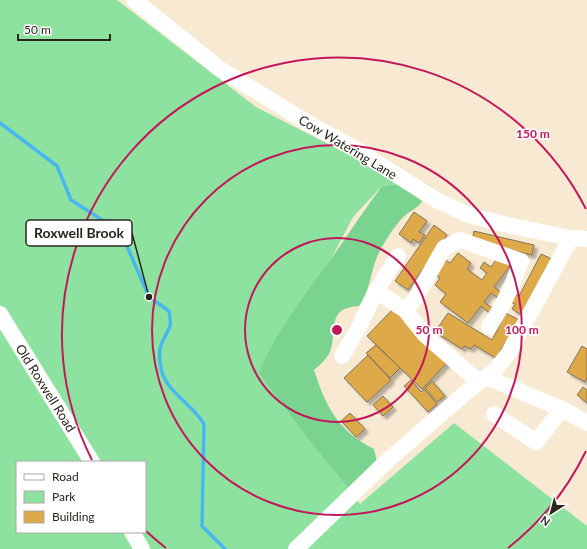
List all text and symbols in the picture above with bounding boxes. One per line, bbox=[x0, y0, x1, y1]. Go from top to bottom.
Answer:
scale bar bbox=[18, 16, 110, 42]
text: 50 m bbox=[24, 22, 51, 37]
street label: Cow Watering Lane bbox=[296, 111, 400, 183]
text: 150 m bbox=[516, 126, 550, 141]
callout: Roxwell Brook bbox=[26, 220, 132, 246]
text: Roxwell Brook bbox=[34, 224, 125, 241]
text: 50 m bbox=[416, 322, 442, 337]
text: 100 m bbox=[505, 322, 539, 337]
centre of rings bbox=[330, 323, 344, 337]
street label: Old Roxwell Road bbox=[13, 341, 79, 435]
legend bbox=[16, 461, 146, 533]
text: Road bbox=[52, 469, 79, 484]
text: Park bbox=[52, 489, 76, 504]
north arrow bbox=[531, 493, 571, 533]
text: Building bbox=[52, 509, 95, 524]
text: N bbox=[538, 514, 552, 529]

